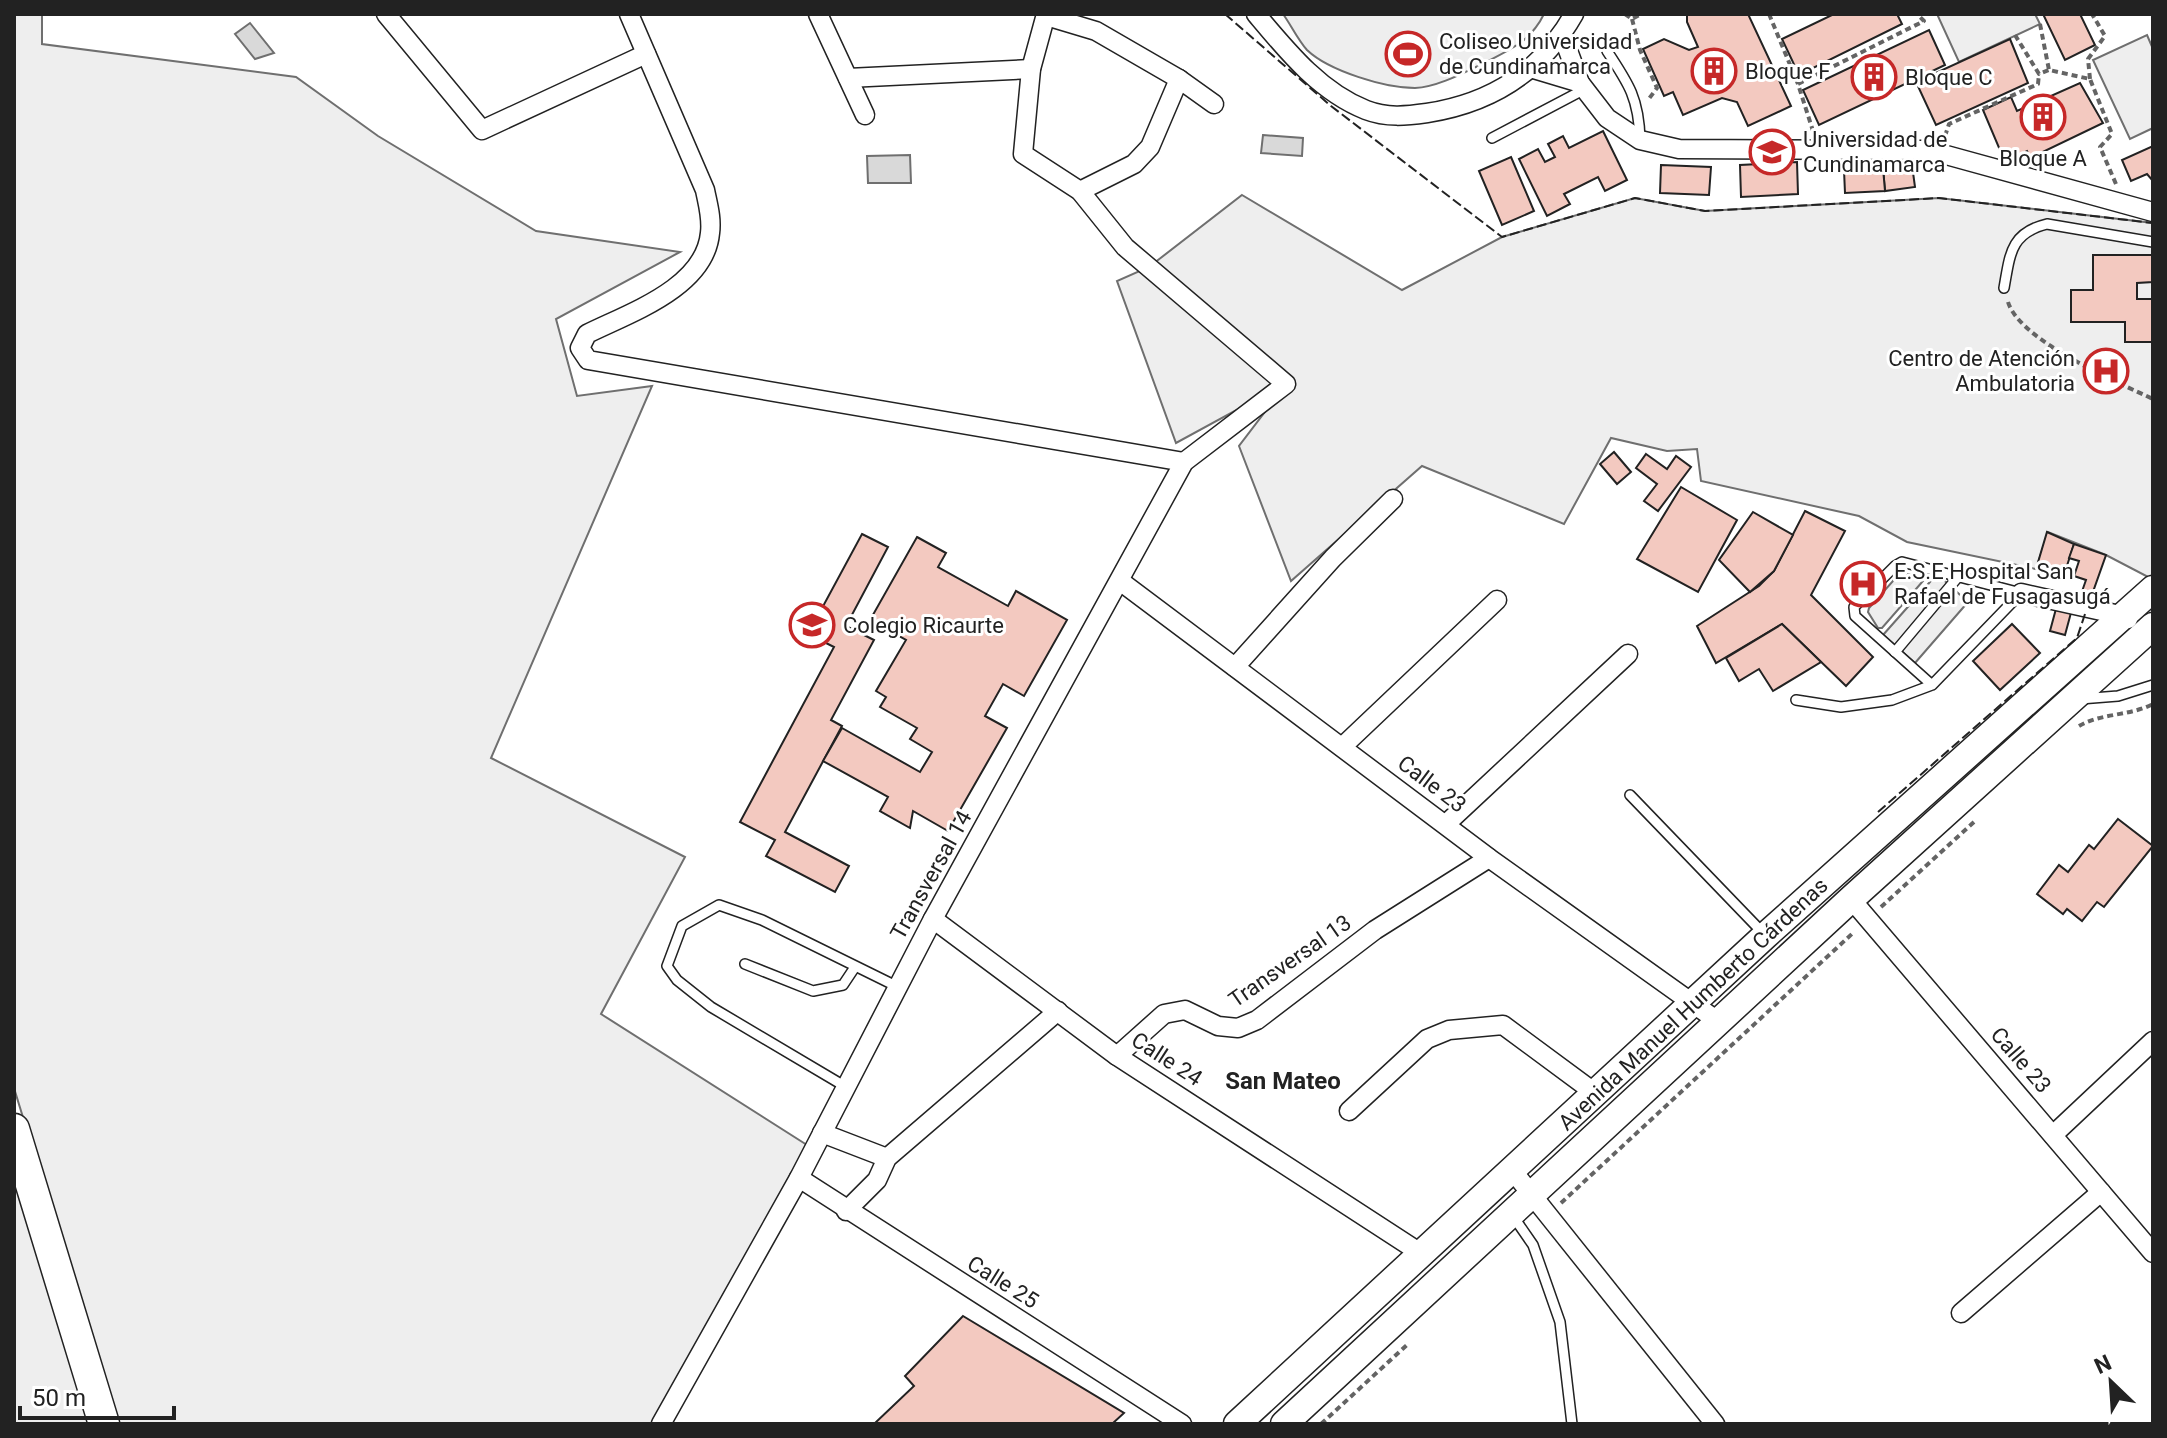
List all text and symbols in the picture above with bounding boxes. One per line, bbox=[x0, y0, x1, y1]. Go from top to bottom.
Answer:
place label: Coliseo Universidad de Cundinamarca bbox=[1439, 29, 1632, 79]
sports icon: Coliseo Universidad de Cundinamarca bbox=[1384, 30, 1432, 78]
building icon: Bloque F bbox=[1690, 47, 1738, 95]
building icon: Bloque C bbox=[1850, 53, 1898, 101]
place label: Bloque F bbox=[1745, 59, 1831, 84]
place label: Bloque C bbox=[1905, 65, 1993, 90]
building icon: Bloque A bbox=[2019, 93, 2067, 141]
place label: Universidad de Cundinamarca bbox=[1803, 127, 1947, 177]
school or university icon: Universidad de Cundinamarca bbox=[1748, 128, 1796, 176]
place label: Bloque A bbox=[1999, 146, 2087, 171]
place label: Centro de Atención Ambulatoria bbox=[1888, 346, 2075, 396]
hospital icon: Centro de Atención Ambulatoria bbox=[2082, 347, 2130, 395]
place label: E.S.E Hospital San Rafael de Fusagasugá bbox=[1894, 559, 2111, 609]
hospital icon: E.S.E Hospital San Rafael de Fusagasugá bbox=[1839, 560, 1887, 608]
school or university icon: Colegio Ricaurte bbox=[788, 601, 836, 649]
place label: Colegio Ricaurte bbox=[843, 613, 1004, 638]
street label: Calle 23 bbox=[1393, 750, 1471, 818]
street label: Transversal 14 bbox=[885, 806, 977, 944]
street label: Avenida Manuel Humberto Cárdenas bbox=[1553, 873, 1833, 1135]
street label: Transversal 13 bbox=[1224, 910, 1356, 1012]
street label: Calle 23 bbox=[1986, 1022, 2056, 1098]
street label: Calle 24 bbox=[1127, 1027, 1207, 1091]
district label: San Mateo bbox=[1225, 1067, 1341, 1095]
street label: Calle 25 bbox=[963, 1251, 1043, 1313]
north arrow bbox=[2071, 1342, 2151, 1422]
text: N bbox=[2090, 1350, 2115, 1379]
scale bar bbox=[20, 1370, 174, 1420]
text: 50 m bbox=[32, 1384, 86, 1412]

